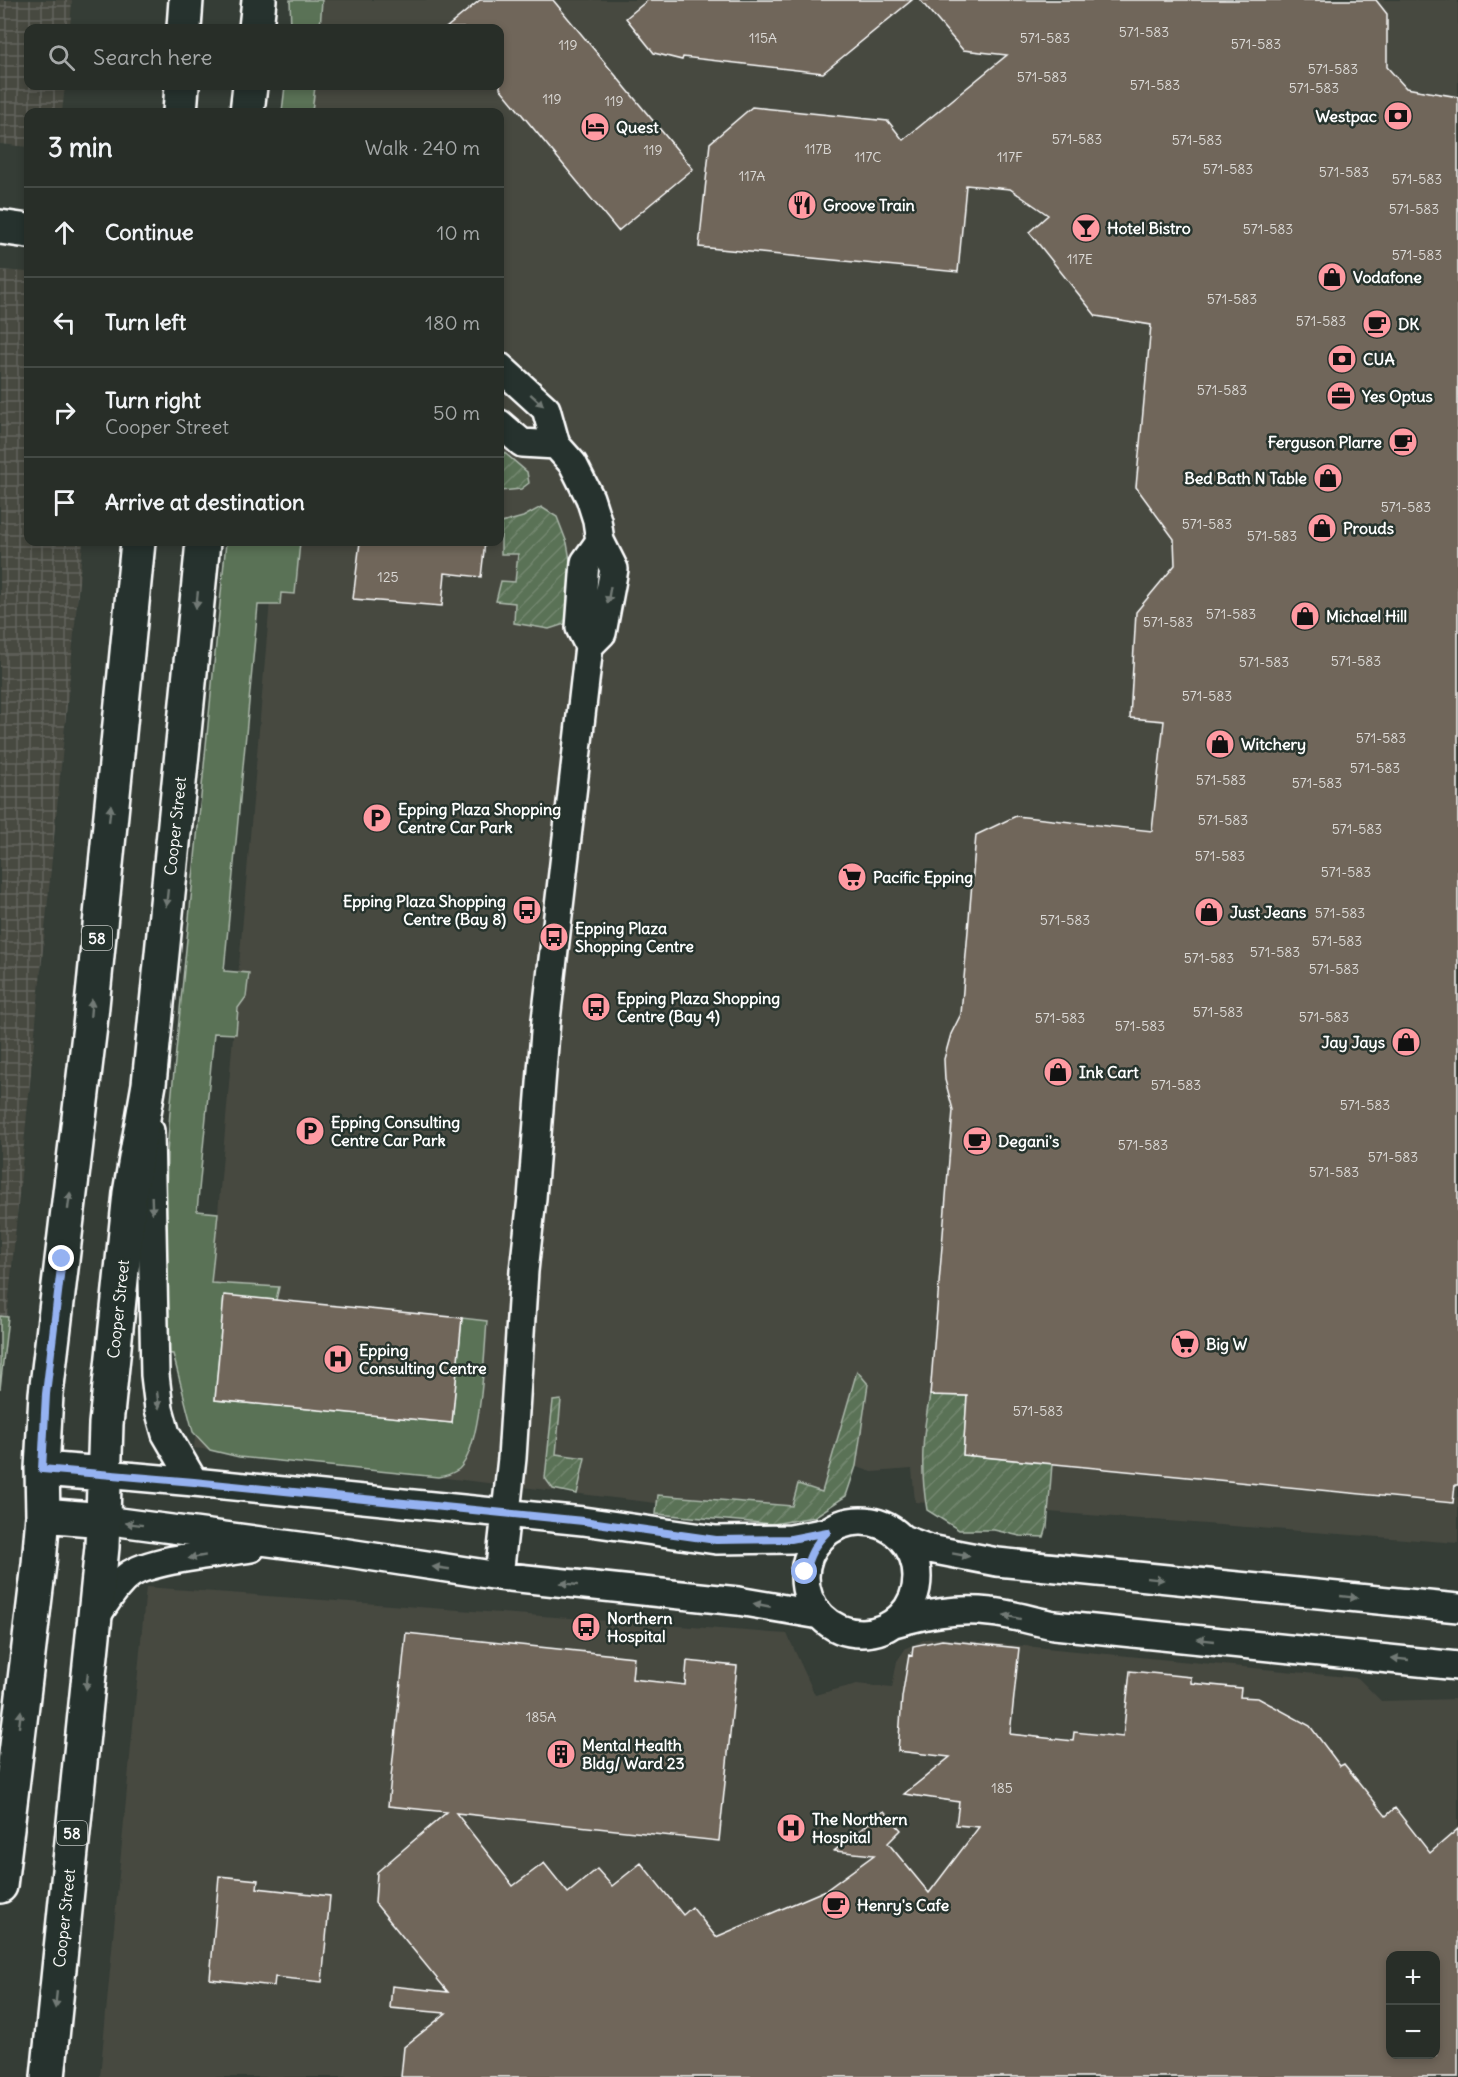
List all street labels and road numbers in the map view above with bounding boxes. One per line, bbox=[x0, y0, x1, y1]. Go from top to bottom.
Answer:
street label: Cooper Street bbox=[160, 775, 190, 876]
road number: 58 bbox=[82, 926, 112, 950]
street label: Cooper Street bbox=[103, 1258, 133, 1359]
road number: 58 bbox=[57, 1821, 87, 1845]
street label: Cooper Street bbox=[49, 1867, 79, 1968]

